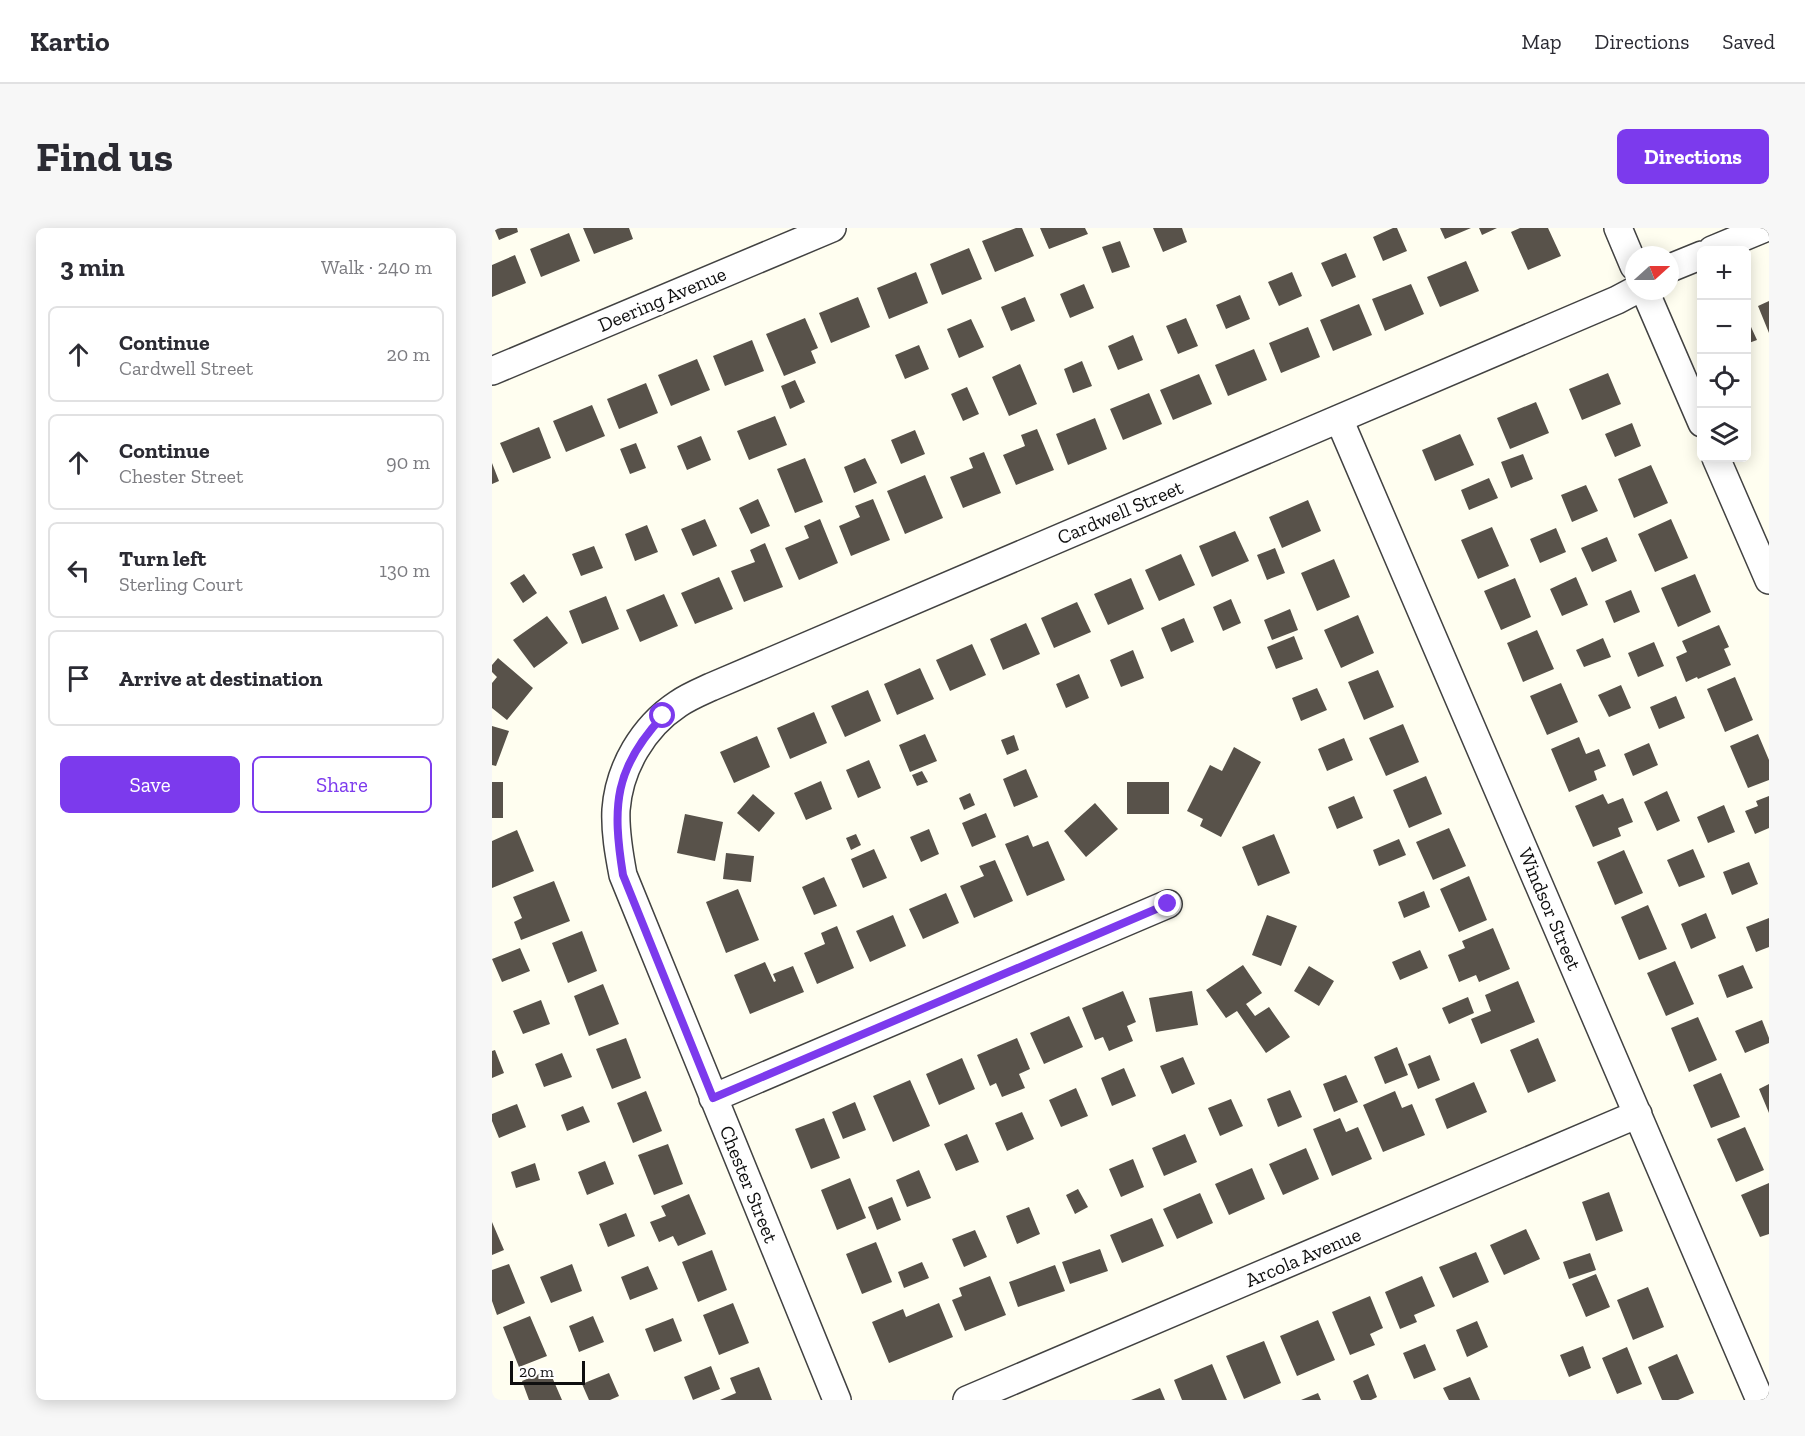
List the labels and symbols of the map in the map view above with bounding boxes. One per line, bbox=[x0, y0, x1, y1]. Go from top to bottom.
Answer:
north arrow bbox=[1625, 246, 1679, 300]
street label: Deering Avenue bbox=[594, 261, 730, 337]
street label: Cardwell Street bbox=[1054, 475, 1187, 549]
route start bbox=[649, 702, 675, 728]
street label: Windsor Street bbox=[1513, 844, 1587, 974]
route end bbox=[1154, 890, 1180, 916]
street label: Chester Street bbox=[715, 1122, 784, 1247]
street label: Arcola Avenue bbox=[1242, 1222, 1364, 1292]
scale bar bbox=[510, 1358, 585, 1386]

